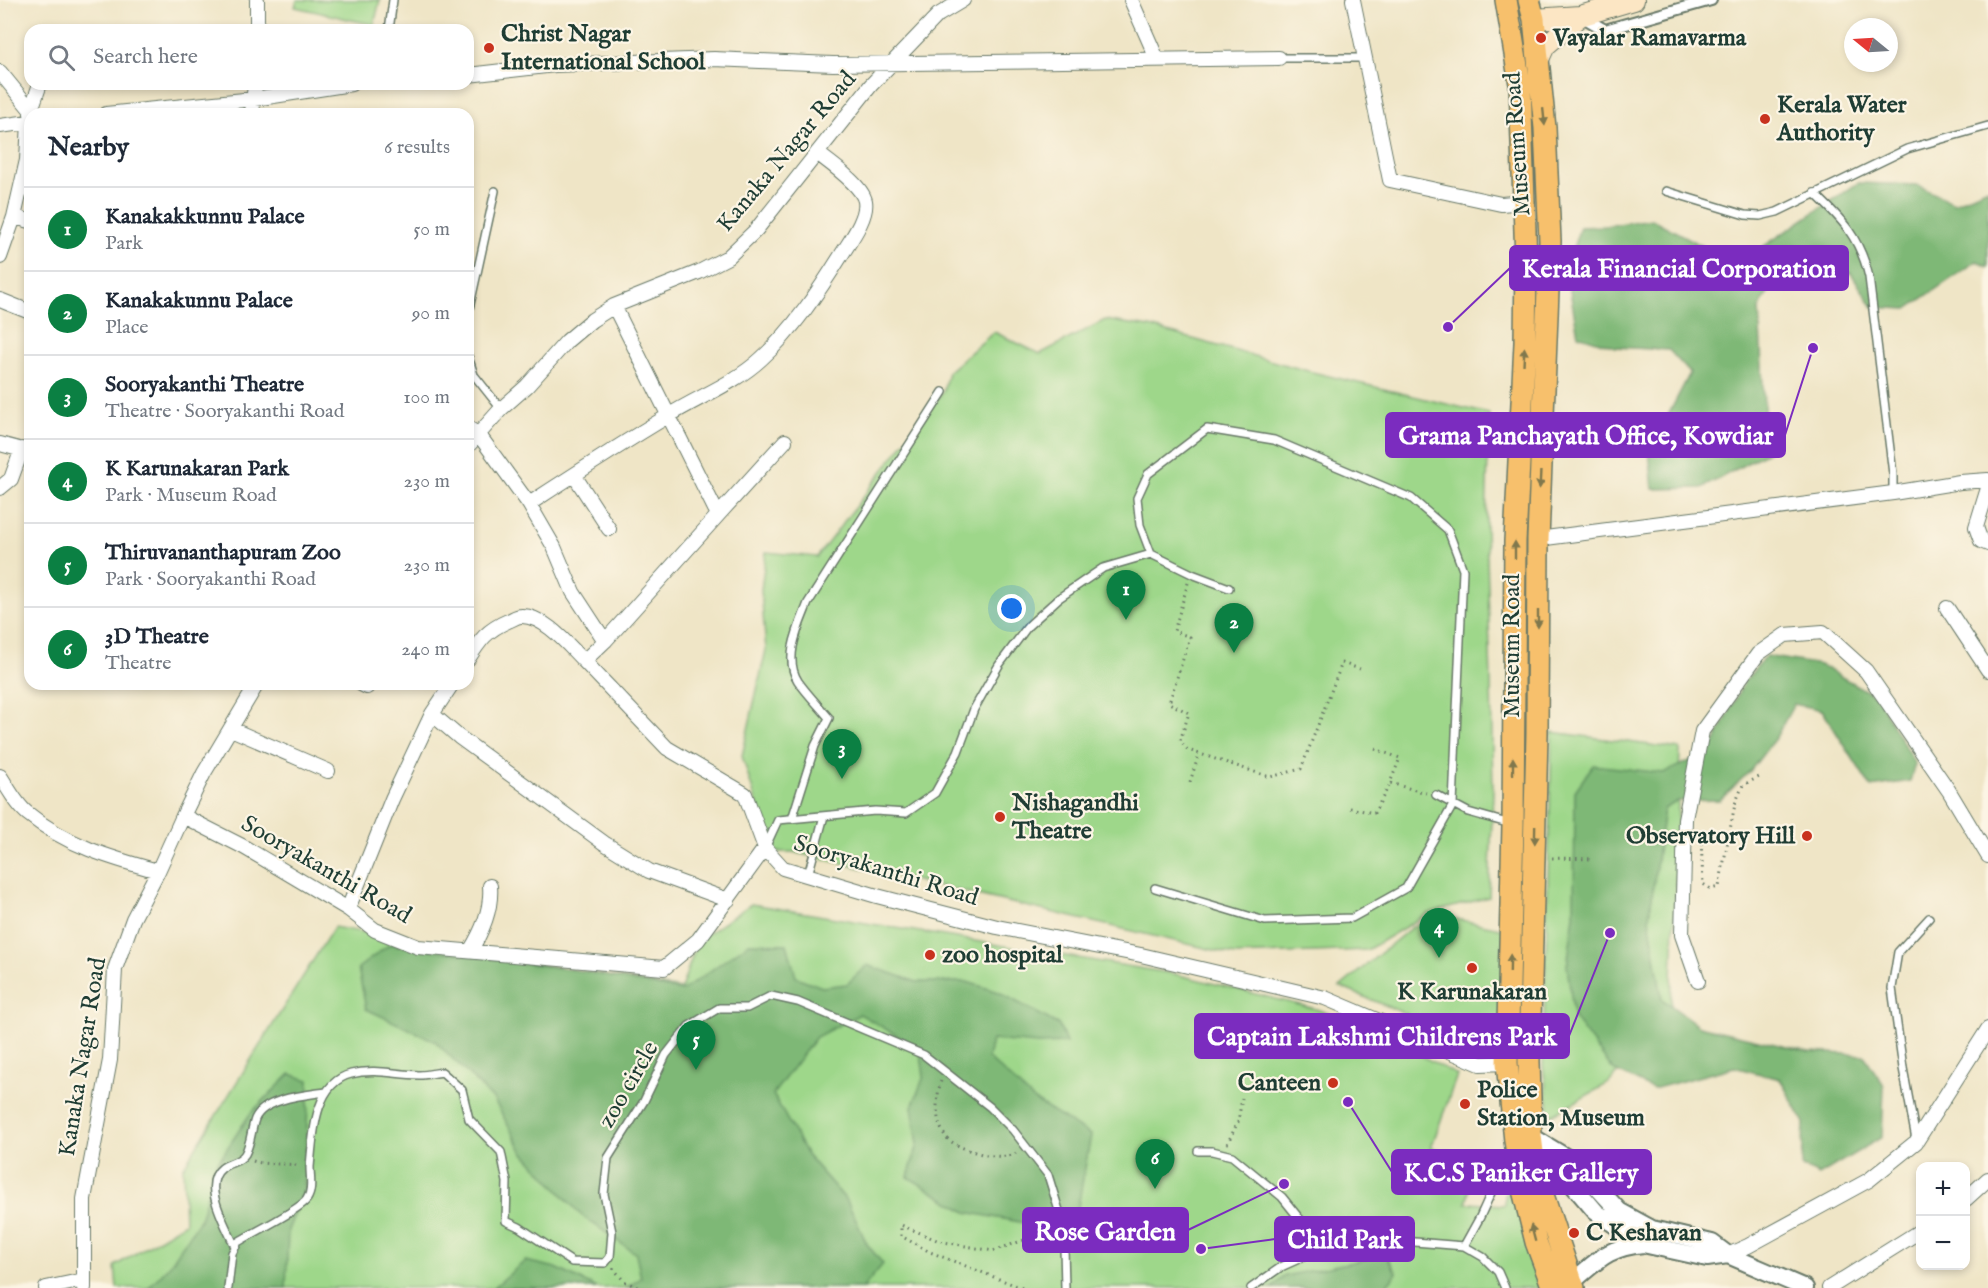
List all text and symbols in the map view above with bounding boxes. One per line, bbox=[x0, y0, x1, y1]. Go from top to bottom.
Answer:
north arrow bbox=[1844, 18, 1898, 72]
place label: Christ Nagar International School bbox=[501, 19, 706, 78]
place label: Vayalar Ramavarma bbox=[1552, 23, 1747, 54]
search box bbox=[24, 24, 474, 90]
marker: Vayalar Ramavarma bbox=[1534, 31, 1548, 45]
icon: search bbox=[45, 41, 78, 74]
marker: Christ Nagar International School bbox=[482, 41, 496, 55]
text: Search here bbox=[93, 43, 198, 71]
street label: Kanaka Nagar Road bbox=[710, 65, 864, 239]
street label: Museum Road bbox=[1497, 71, 1539, 217]
place label: Kerala Water Authority bbox=[1776, 90, 1907, 149]
one-way arrow bbox=[1539, 108, 1549, 127]
marker: Kerala Water Authority bbox=[1758, 112, 1772, 126]
text: Nearby bbox=[48, 131, 129, 164]
text: 6 results bbox=[384, 135, 450, 160]
text: Kanakakkunnu Palace bbox=[105, 203, 305, 231]
text: 1 bbox=[64, 217, 71, 242]
text: 50 m bbox=[413, 217, 450, 242]
text: Park bbox=[105, 231, 143, 256]
callout: Kerala Financial Corporation bbox=[1510, 246, 1848, 290]
text: Kerala Financial Corporation bbox=[1522, 253, 1836, 286]
text: Kanakakunnu Palace bbox=[105, 287, 293, 315]
text: 2 bbox=[63, 301, 72, 326]
text: 90 m bbox=[412, 301, 450, 326]
text: Place bbox=[105, 315, 148, 340]
one-way arrow bbox=[1520, 346, 1529, 365]
text: Sooryakanthi Theatre bbox=[105, 371, 304, 399]
text: 3 bbox=[64, 385, 71, 410]
text: 100 m bbox=[403, 385, 450, 410]
text: Theatre · Sooryakanthi Road bbox=[105, 399, 344, 424]
callout: Grama Panchayath Office, Kowdiar bbox=[1386, 413, 1785, 457]
text: Grama Panchayath Office, Kowdiar bbox=[1398, 420, 1774, 453]
text: K Karunakaran Park bbox=[105, 455, 289, 483]
text: 4 bbox=[63, 469, 72, 494]
text: 230 m bbox=[404, 469, 450, 494]
one-way arrow bbox=[1536, 470, 1545, 489]
text: Park · Museum Road bbox=[105, 483, 277, 508]
text: Thiruvananthapuram Zoo bbox=[105, 539, 341, 567]
one-way arrow bbox=[1510, 541, 1520, 560]
text: 5 bbox=[64, 553, 71, 578]
text: 230 m bbox=[404, 553, 450, 578]
text: Park · Sooryakanthi Road bbox=[105, 567, 316, 592]
pin: 1 bbox=[1106, 570, 1146, 620]
street label: Museum Road bbox=[1497, 573, 1528, 718]
your location bbox=[997, 594, 1026, 623]
pin: 2 bbox=[1214, 604, 1254, 653]
one-way arrow bbox=[1533, 609, 1543, 628]
text: 3D Theatre bbox=[105, 623, 209, 651]
text: 6 bbox=[63, 637, 72, 662]
text: 240 m bbox=[401, 637, 450, 662]
text: Theatre bbox=[105, 651, 171, 676]
pin: 3 bbox=[822, 730, 862, 779]
one-way arrow bbox=[1508, 757, 1518, 776]
place label: Nishagandhi Theatre bbox=[1011, 788, 1139, 847]
street label: Sooryakanthi Road bbox=[235, 809, 417, 931]
marker: Nishagandhi Theatre bbox=[993, 810, 1007, 824]
place label: Observatory Hill bbox=[1626, 821, 1795, 852]
one-way arrow bbox=[1531, 825, 1540, 844]
street label: Sooryakanthi Road bbox=[790, 828, 982, 914]
marker: Observatory Hill bbox=[1800, 829, 1814, 843]
pin: 4 bbox=[1420, 908, 1458, 958]
place label: zoo hospital bbox=[942, 940, 1063, 971]
marker: zoo hospital bbox=[923, 948, 937, 962]
one-way arrow bbox=[1505, 953, 1514, 972]
street label: Kanaka Nagar Road bbox=[52, 955, 114, 1159]
marker: K Karunakaran bbox=[1465, 961, 1479, 975]
place label: K Karunakaran bbox=[1397, 977, 1547, 1008]
callout: Captain Lakshmi Childrens Park bbox=[1195, 1014, 1569, 1058]
pin: 5 bbox=[676, 1020, 716, 1070]
text: Captain Lakshmi Childrens Park bbox=[1207, 1021, 1558, 1054]
street label: zoo circle bbox=[592, 1036, 666, 1134]
place label: Canteen bbox=[1238, 1068, 1321, 1099]
place label: Police Station, Museum bbox=[1477, 1075, 1645, 1134]
marker: Canteen bbox=[1326, 1076, 1340, 1090]
marker: Police Station, Museum bbox=[1458, 1097, 1472, 1111]
pin: 6 bbox=[1136, 1140, 1174, 1189]
callout: K.C.S Paniker Gallery bbox=[1392, 1150, 1651, 1194]
text: K.C.S Paniker Gallery bbox=[1403, 1157, 1640, 1190]
map controls bbox=[1916, 1162, 1970, 1270]
button: + bbox=[1916, 1162, 1970, 1216]
callout: Rose Garden bbox=[1023, 1208, 1188, 1252]
text: Rose Garden bbox=[1034, 1216, 1176, 1249]
button: − bbox=[1916, 1216, 1970, 1270]
callout: Child Park bbox=[1275, 1217, 1414, 1261]
place label: C Keshavan bbox=[1586, 1218, 1702, 1249]
text: Child Park bbox=[1287, 1224, 1404, 1257]
one-way arrow bbox=[1528, 1224, 1538, 1242]
marker: C Keshavan bbox=[1567, 1226, 1581, 1240]

